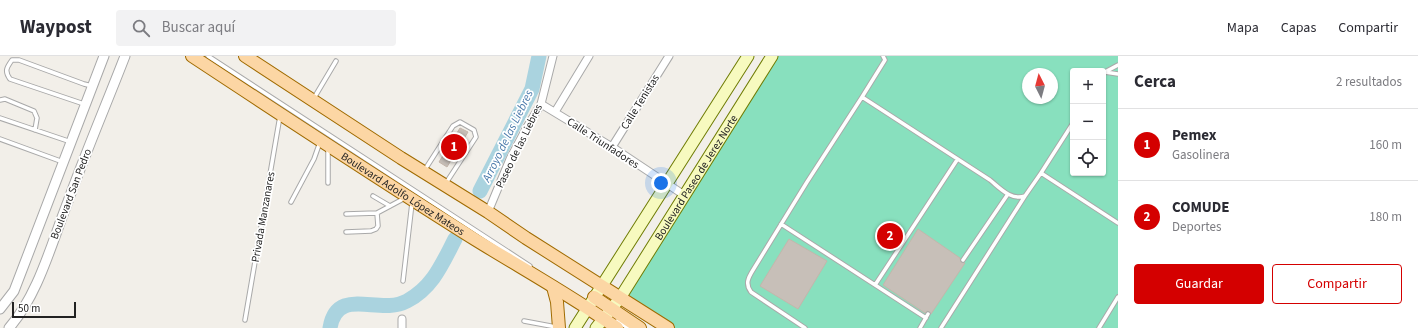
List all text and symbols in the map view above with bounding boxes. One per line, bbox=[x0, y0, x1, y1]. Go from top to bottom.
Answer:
search box bbox=[116, 10, 396, 46]
text: Waypost bbox=[20, 14, 92, 41]
icon: search bbox=[130, 17, 152, 39]
text: Buscar aquí bbox=[162, 17, 235, 38]
text: Mapa bbox=[1227, 18, 1259, 38]
text: Capas bbox=[1281, 18, 1316, 38]
text: Compartir bbox=[1338, 18, 1398, 38]
north arrow bbox=[1022, 68, 1058, 104]
map controls bbox=[1070, 68, 1106, 176]
button: + bbox=[1070, 68, 1106, 104]
text: Cerca bbox=[1134, 70, 1176, 94]
street label: Calle Tenistas bbox=[617, 71, 663, 132]
text: 2 resultados bbox=[1336, 73, 1402, 91]
water label: Arroyo de las Liebres bbox=[478, 87, 538, 186]
street label: Paseo de las Liebres bbox=[492, 101, 546, 191]
button: − bbox=[1070, 104, 1106, 140]
street label: Boulevard Paseo de Jerez Norte bbox=[651, 111, 741, 243]
street label: Calle Triunfadores bbox=[564, 114, 642, 172]
text: Pemex bbox=[1172, 125, 1216, 146]
pin: 1 bbox=[441, 132, 467, 162]
text: 1 bbox=[1144, 136, 1150, 154]
text: 160 m bbox=[1369, 136, 1402, 154]
button: locate bbox=[1070, 140, 1106, 176]
street label: Boulevard San Pedro bbox=[47, 146, 95, 242]
text: Gasolinera bbox=[1172, 146, 1230, 164]
street label: Boulevard Adolfo López Mateos bbox=[338, 148, 468, 239]
street label: Privada Manzanares bbox=[248, 170, 278, 264]
your location bbox=[651, 173, 671, 193]
text: COMUDE bbox=[1172, 197, 1230, 218]
text: 2 bbox=[1144, 208, 1150, 226]
text: 180 m bbox=[1369, 208, 1402, 226]
text: Deportes bbox=[1172, 218, 1221, 236]
pin: 2 bbox=[877, 221, 903, 251]
button: Guardar bbox=[1134, 264, 1264, 304]
button: Compartir bbox=[1272, 264, 1402, 304]
scale bar bbox=[12, 300, 76, 319]
text: 50 m bbox=[18, 301, 40, 316]

